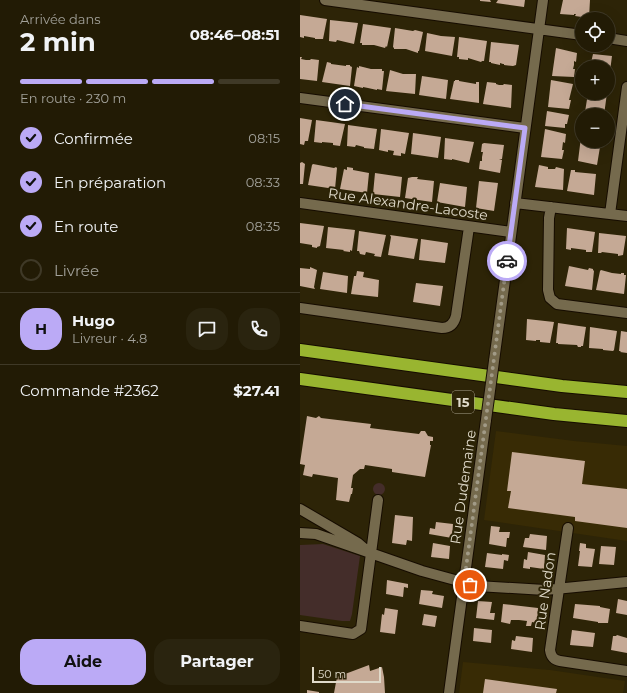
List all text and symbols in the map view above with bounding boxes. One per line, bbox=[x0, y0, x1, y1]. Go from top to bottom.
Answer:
text: Arrivée dans bbox=[20, 11, 101, 27]
map controls bbox=[575, 12, 615, 148]
button: locate bbox=[575, 12, 615, 52]
text: 08:46–08:51 bbox=[190, 25, 280, 44]
text: 2 min bbox=[20, 26, 96, 58]
button: + bbox=[575, 60, 615, 100]
pin bbox=[328, 87, 362, 121]
text: En route · 230 m bbox=[20, 90, 126, 106]
icon: home bbox=[334, 93, 356, 115]
button: − bbox=[575, 108, 615, 148]
icon: check bbox=[20, 127, 42, 149]
text: Confirmée bbox=[54, 129, 133, 148]
text: 08:15 bbox=[248, 130, 280, 146]
icon: check bbox=[20, 171, 42, 193]
text: En préparation bbox=[54, 173, 166, 192]
text: 08:33 bbox=[246, 174, 280, 190]
street label: Rue Alexandre-Lacoste bbox=[327, 184, 489, 224]
icon: check bbox=[20, 215, 42, 237]
text: En route bbox=[54, 217, 118, 236]
text: 08:35 bbox=[246, 218, 280, 234]
courier bbox=[487, 241, 527, 281]
icon: car bbox=[496, 250, 518, 272]
text: Livrée bbox=[54, 261, 99, 280]
button: chat bbox=[186, 308, 228, 350]
button: phone bbox=[238, 308, 280, 350]
text: Hugo bbox=[72, 311, 115, 330]
text: H bbox=[35, 319, 47, 338]
text: Livreur · 4.8 bbox=[72, 330, 147, 346]
text: Commande #2362 bbox=[20, 381, 159, 400]
text: $27.41 bbox=[233, 381, 280, 400]
road number: 15 bbox=[452, 391, 474, 413]
street label: Rue Dudemaine bbox=[446, 429, 480, 545]
street label: Rue Nadon bbox=[531, 551, 559, 631]
pin bbox=[453, 568, 487, 602]
icon: bag bbox=[459, 574, 481, 596]
button: Aide bbox=[20, 639, 146, 685]
button: Partager bbox=[154, 639, 280, 685]
scale bar bbox=[312, 665, 381, 684]
text: 50 m bbox=[318, 667, 346, 681]

